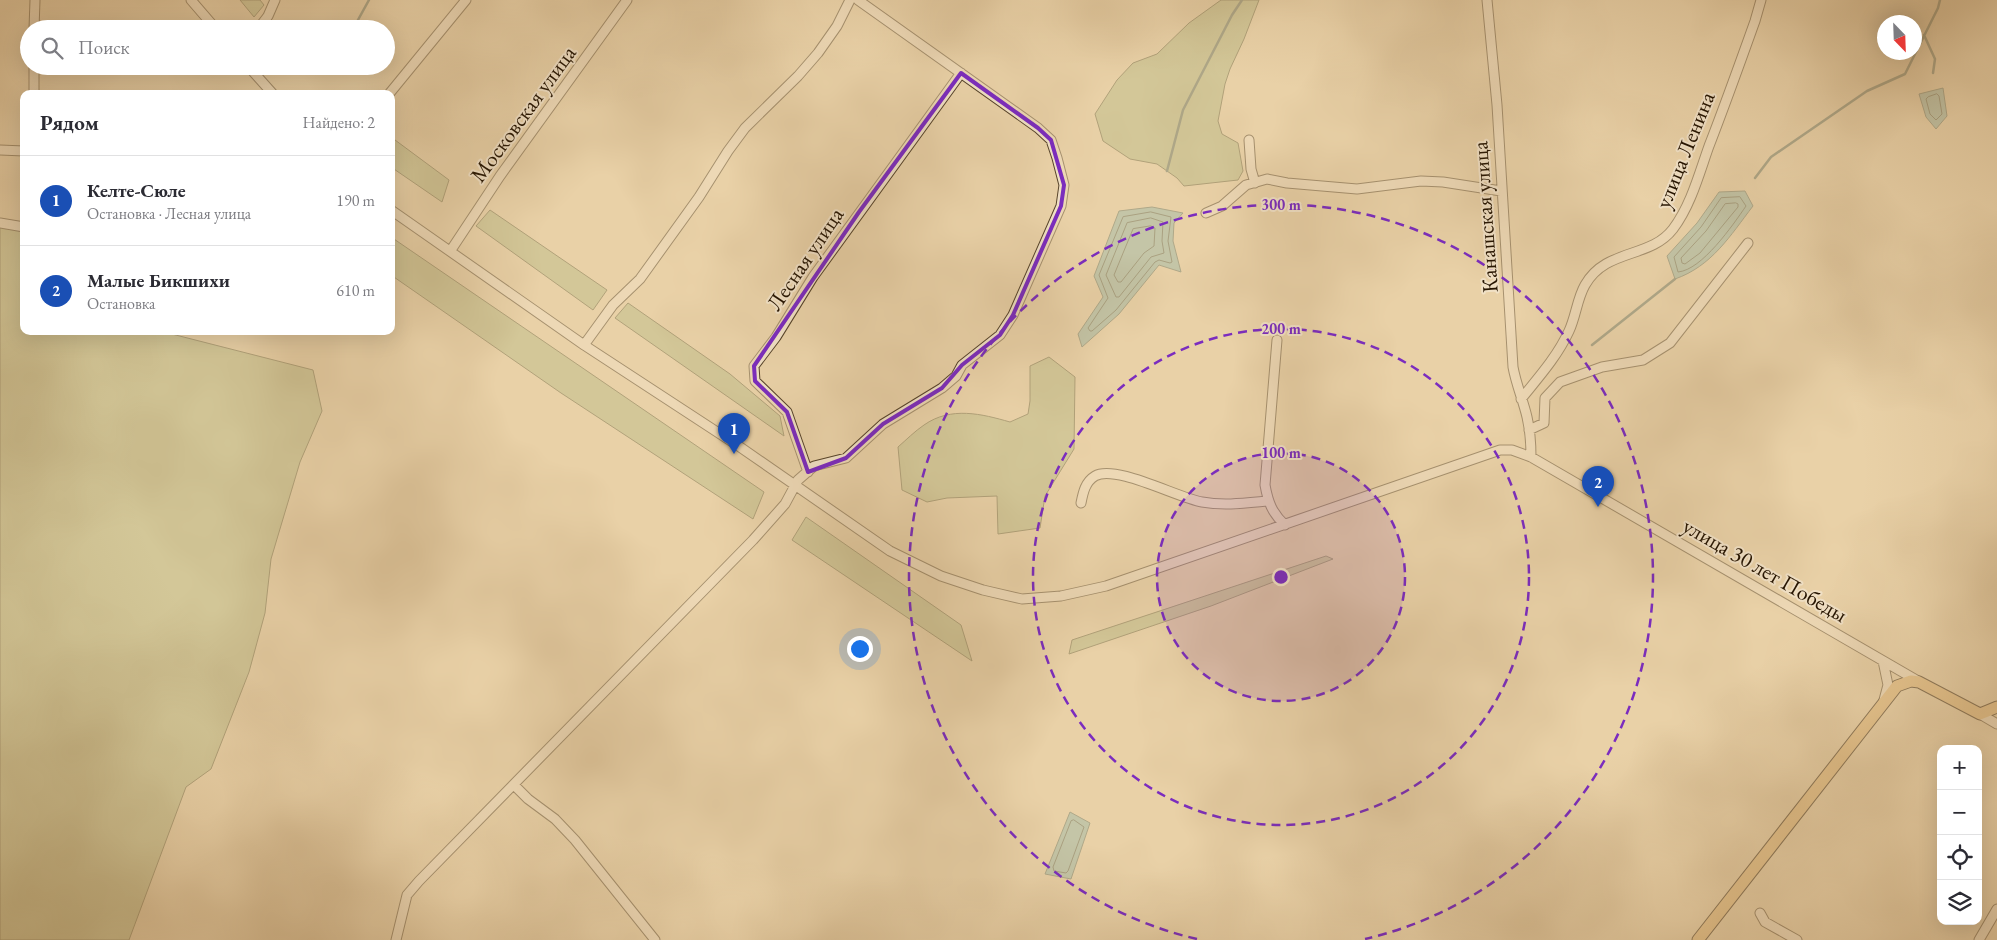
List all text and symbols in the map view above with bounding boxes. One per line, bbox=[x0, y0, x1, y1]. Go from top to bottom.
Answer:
north arrow bbox=[1877, 15, 1922, 60]
search box bbox=[20, 20, 395, 75]
icon: search bbox=[38, 34, 66, 62]
text: Поиск bbox=[78, 35, 130, 60]
street label: Московская улица bbox=[464, 40, 583, 188]
street label: улица Ленина bbox=[1648, 87, 1722, 213]
text: Рядом bbox=[40, 109, 99, 136]
text: Найдено: 2 bbox=[303, 112, 375, 133]
street label: Канашская улица bbox=[1465, 140, 1505, 294]
text: Келте-Сюле bbox=[87, 178, 186, 203]
text: 1 bbox=[52, 190, 60, 211]
text: 190 m bbox=[336, 190, 375, 211]
text: 300 m bbox=[1261, 195, 1301, 214]
street label: Лесная улица bbox=[760, 202, 850, 316]
text: Остановка · Лесная улица bbox=[87, 203, 251, 224]
text: Малые Бикшихи bbox=[87, 268, 230, 293]
text: 2 bbox=[52, 280, 60, 301]
text: 610 m bbox=[336, 280, 375, 301]
text: Остановка bbox=[87, 293, 156, 314]
text: 200 m bbox=[1261, 319, 1301, 338]
pin: 1 bbox=[718, 413, 750, 454]
text: 100 m bbox=[1261, 443, 1301, 462]
pin: 2 bbox=[1582, 466, 1614, 507]
street label: улица 30 лет Победы bbox=[1677, 511, 1853, 629]
centre of rings bbox=[1272, 568, 1290, 586]
your location bbox=[847, 636, 873, 662]
map controls bbox=[1937, 745, 1982, 925]
button: + bbox=[1937, 745, 1982, 790]
button: − bbox=[1937, 790, 1982, 835]
button: locate bbox=[1937, 835, 1982, 880]
button: layers bbox=[1937, 880, 1982, 925]

